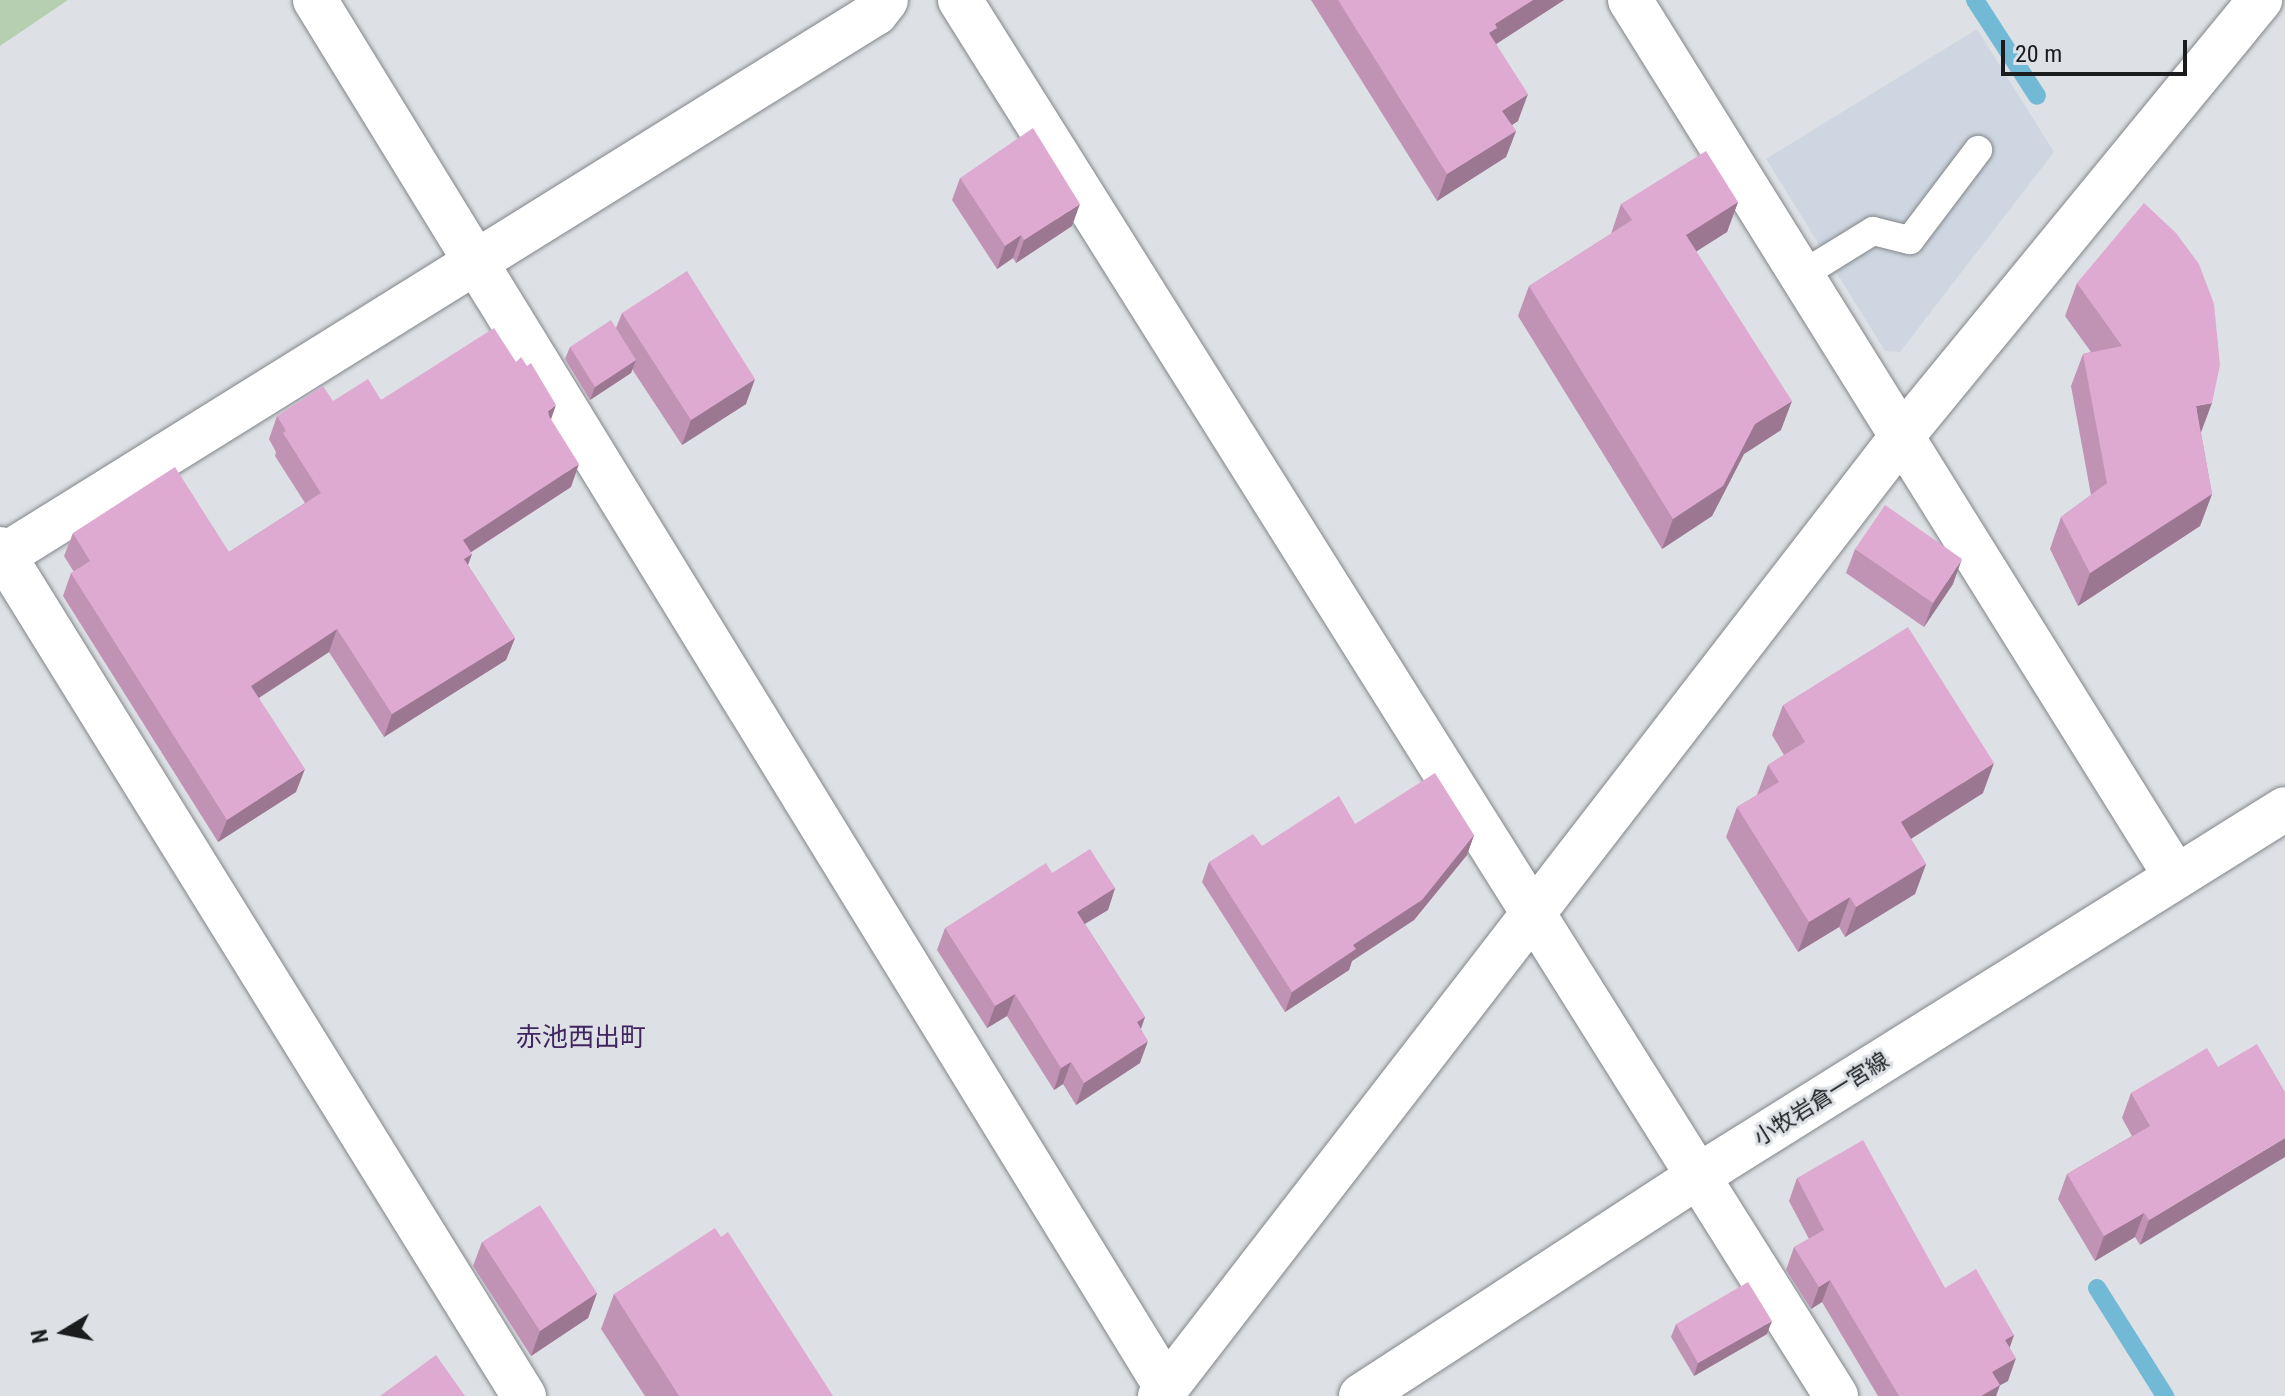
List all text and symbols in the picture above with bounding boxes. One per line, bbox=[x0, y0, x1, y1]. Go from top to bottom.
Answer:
scale bar bbox=[2005, 24, 2191, 74]
text: 20 m bbox=[2015, 40, 2062, 68]
district label: 赤池西出町 bbox=[516, 1022, 646, 1054]
street label: 小牧岩倉一宮線 bbox=[1749, 1047, 1893, 1151]
north arrow bbox=[24, 1292, 104, 1372]
text: N bbox=[26, 1327, 53, 1345]

